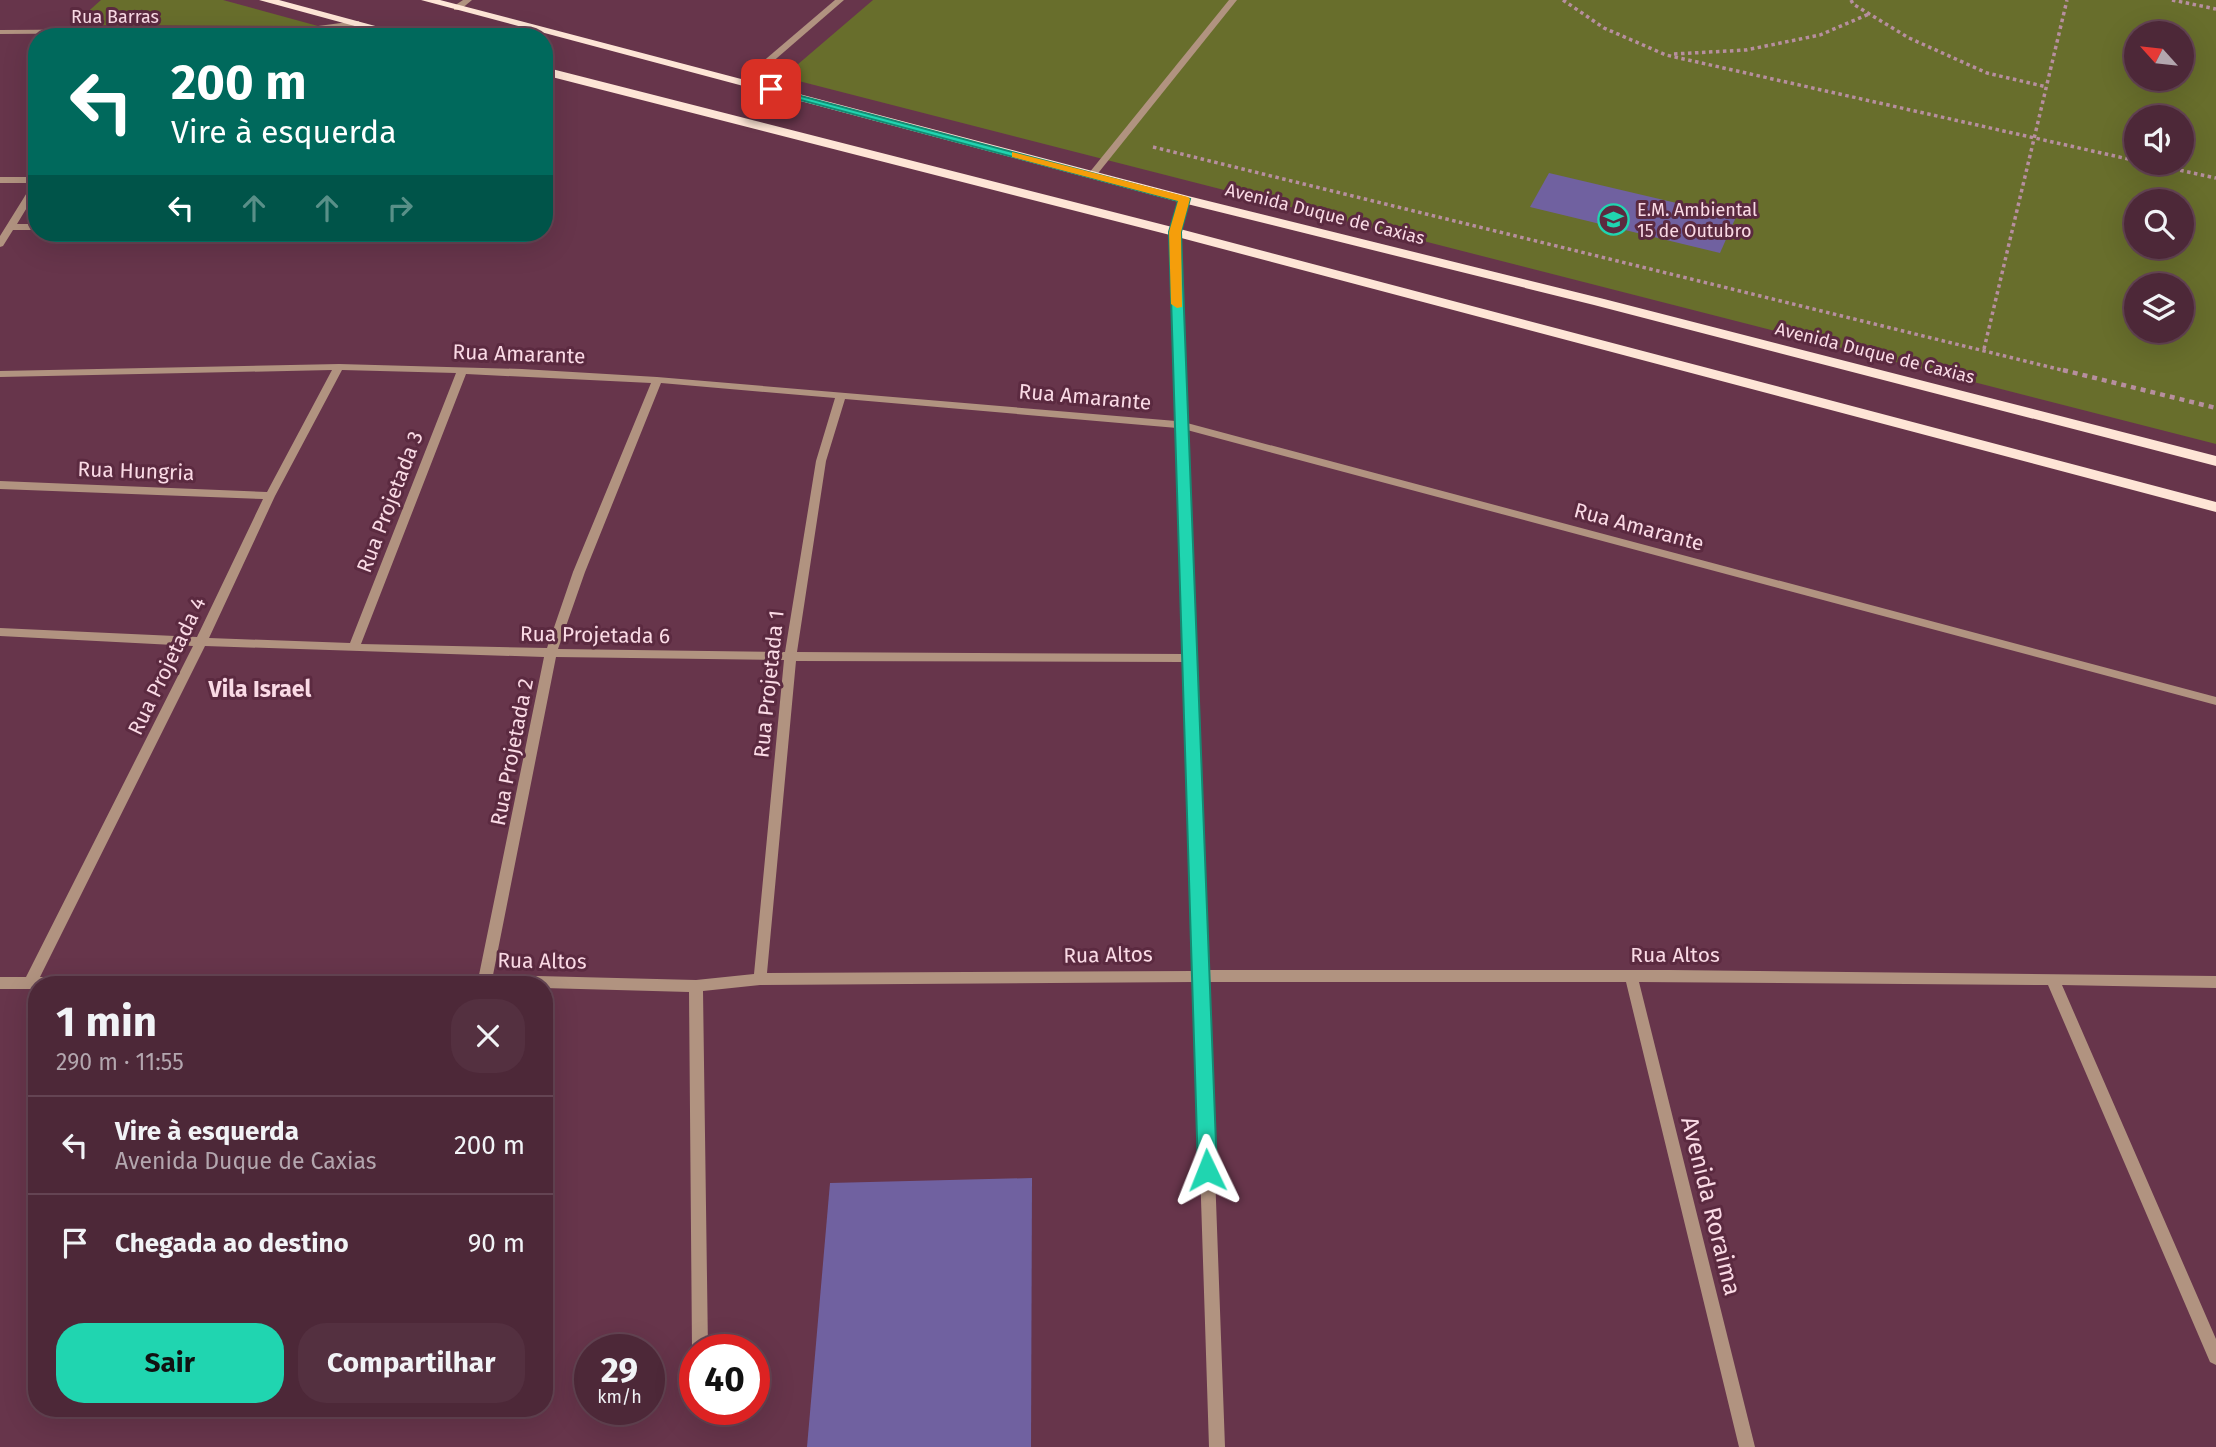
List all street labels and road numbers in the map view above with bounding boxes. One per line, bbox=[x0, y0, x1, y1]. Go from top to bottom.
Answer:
street label: Rua Barras bbox=[71, 6, 159, 28]
street label: Avenida Duque de Caxias bbox=[1223, 179, 1427, 249]
street label: Avenida Duque de Caxias bbox=[1773, 318, 1977, 388]
street label: Rua Amarante bbox=[452, 339, 586, 369]
street label: Rua Amarante bbox=[1018, 378, 1152, 416]
street label: Rua Projetada 3 bbox=[351, 427, 429, 577]
street label: Rua Hungria bbox=[77, 456, 195, 486]
street label: Rua Amarante bbox=[1571, 497, 1707, 557]
street label: Rua Projetada 4 bbox=[122, 593, 212, 739]
street label: Rua Projetada 1 bbox=[748, 609, 790, 759]
street label: Rua Projetada 6 bbox=[520, 621, 670, 649]
street label: Rua Projetada 2 bbox=[485, 676, 539, 828]
street label: Rua Altos bbox=[1063, 941, 1153, 969]
street label: Rua Altos bbox=[1630, 942, 1720, 968]
street label: Rua Altos bbox=[497, 947, 587, 975]
street label: Avenida Roraima bbox=[1675, 1114, 1747, 1298]

